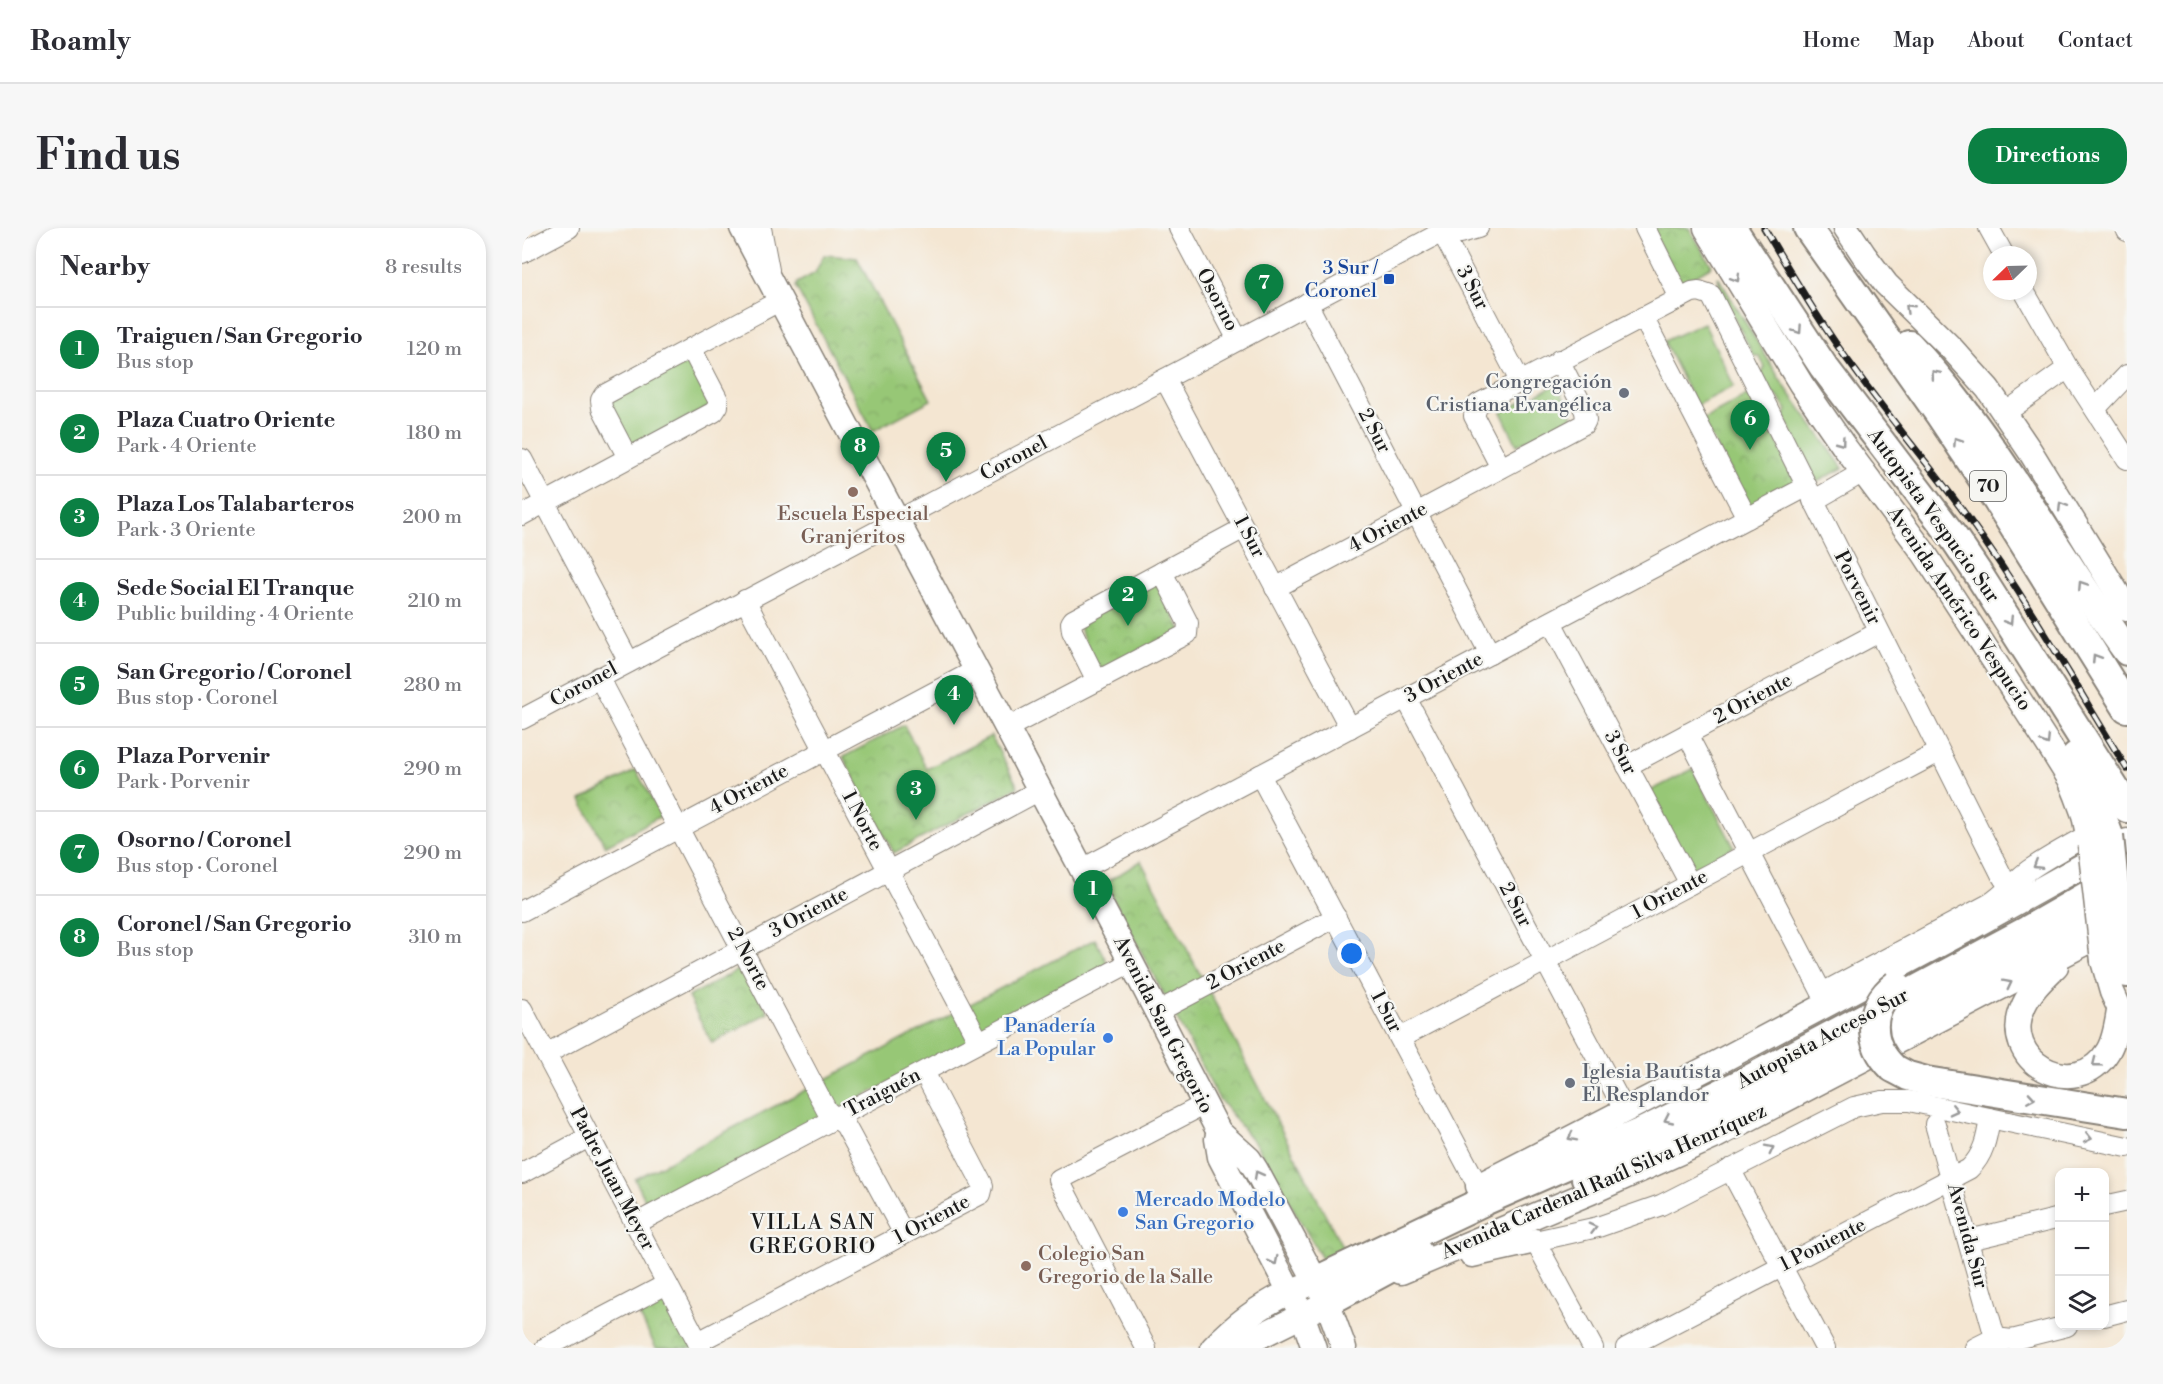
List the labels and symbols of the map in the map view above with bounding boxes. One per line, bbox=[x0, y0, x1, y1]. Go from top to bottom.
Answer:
north arrow bbox=[1983, 246, 2037, 300]
place label: 3 Sur / Coronel bbox=[1304, 256, 1378, 304]
street label: 3 Sur bbox=[1450, 262, 1494, 315]
street label: Osorno bbox=[1190, 264, 1244, 336]
pin: 7 bbox=[1244, 264, 1284, 314]
marker: 3 Sur / Coronel bbox=[1382, 272, 1396, 286]
one-way arrow bbox=[1729, 272, 1740, 282]
one-way arrow bbox=[1905, 304, 1916, 315]
one-way arrow bbox=[1791, 323, 1802, 334]
place label: Congregación Cristiana Evangélica bbox=[1426, 370, 1613, 418]
one-way arrow bbox=[1931, 370, 1942, 381]
marker: Congregación Cristiana Evangélica bbox=[1617, 386, 1631, 400]
pin: 6 bbox=[1730, 400, 1770, 450]
street label: 2 Sur bbox=[1352, 404, 1396, 458]
street label: Autopista Vespucio Sur bbox=[1861, 423, 2005, 608]
pin: 8 bbox=[840, 428, 880, 477]
street label: Coronel bbox=[976, 431, 1052, 487]
pin: 5 bbox=[926, 432, 966, 482]
one-way arrow bbox=[1834, 435, 1845, 446]
one-way arrow bbox=[1953, 437, 1964, 448]
road number: 70 bbox=[1970, 471, 2006, 501]
marker: Escuela Especial Granjeritos bbox=[846, 485, 860, 499]
street label: 4 Oriente bbox=[1344, 497, 1432, 559]
street label: Avenida Américo Vespucio bbox=[1881, 501, 2037, 716]
place label: Escuela Especial Granjeritos bbox=[777, 502, 929, 550]
one-way arrow bbox=[2058, 502, 2070, 512]
street label: 1 Sur bbox=[1228, 512, 1271, 563]
street label: Porvenir bbox=[1828, 547, 1886, 630]
pin: 2 bbox=[1108, 576, 1148, 626]
one-way arrow bbox=[2078, 581, 2089, 592]
one-way arrow bbox=[2002, 615, 2013, 626]
street label: 3 Oriente bbox=[1400, 647, 1488, 709]
one-way arrow bbox=[2092, 654, 2103, 665]
street label: Coronel bbox=[546, 657, 622, 713]
street label: 2 Oriente bbox=[1709, 668, 1797, 730]
pin: 4 bbox=[934, 676, 974, 725]
street label: 3 Sur bbox=[1598, 727, 1642, 780]
one-way arrow bbox=[2039, 735, 2050, 746]
street label: 4 Oriente bbox=[705, 759, 793, 821]
pin: 3 bbox=[896, 770, 936, 820]
street label: 1 Norte bbox=[836, 787, 888, 855]
one-way arrow bbox=[2033, 858, 2044, 869]
street label: 1 Oriente bbox=[1627, 864, 1713, 926]
pin: 1 bbox=[1074, 870, 1112, 920]
street label: 2 Sur bbox=[1493, 878, 1537, 932]
street label: 3 Oriente bbox=[765, 882, 853, 944]
street label: 2 Norte bbox=[721, 923, 775, 995]
street label: Avenida San Gregorio bbox=[1107, 931, 1219, 1118]
street label: 2 Oriente bbox=[1202, 934, 1290, 996]
your location bbox=[1337, 939, 1366, 968]
one-way arrow bbox=[2001, 980, 2012, 991]
street label: Autopista Acceso Sur bbox=[1732, 983, 1913, 1095]
street label: 1 Sur bbox=[1365, 987, 1408, 1038]
place label: Panadería La Popular bbox=[997, 1014, 1097, 1062]
marker: Panadería La Popular bbox=[1101, 1031, 1115, 1045]
one-way arrow bbox=[2092, 1055, 2103, 1066]
place label: Iglesia Bautista El Resplandor bbox=[1582, 1060, 1722, 1108]
street label: Traiguén bbox=[841, 1063, 925, 1123]
marker: Iglesia Bautista El Resplandor bbox=[1563, 1076, 1577, 1090]
one-way arrow bbox=[2026, 1091, 2036, 1103]
street label: Avenida Cardenal Raúl Silva Henríquez bbox=[1436, 1099, 1771, 1266]
one-way arrow bbox=[1948, 1102, 1958, 1115]
street label: Padre Juan Meyer bbox=[564, 1103, 660, 1255]
one-way arrow bbox=[1664, 1112, 1675, 1124]
one-way arrow bbox=[1568, 1130, 1579, 1142]
one-way arrow bbox=[2083, 1131, 2093, 1144]
one-way arrow bbox=[1764, 1144, 1775, 1156]
one-way arrow bbox=[1254, 1171, 1265, 1181]
street label: Avenida Sur bbox=[1941, 1180, 1993, 1292]
place label: Mercado Modelo San Gregorio bbox=[1135, 1188, 1286, 1236]
street label: 1 Oriente bbox=[889, 1189, 975, 1251]
marker: Mercado Modelo San Gregorio bbox=[1116, 1205, 1130, 1219]
district label: VILLA SAN GREGORIO bbox=[749, 1210, 877, 1260]
street label: 1 Poniente bbox=[1776, 1213, 1870, 1277]
one-way arrow bbox=[1587, 1223, 1597, 1235]
place label: Colegio San Gregorio de la Salle bbox=[1038, 1242, 1213, 1290]
one-way arrow bbox=[1267, 1255, 1279, 1266]
marker: Colegio San Gregorio de la Salle bbox=[1019, 1259, 1033, 1273]

